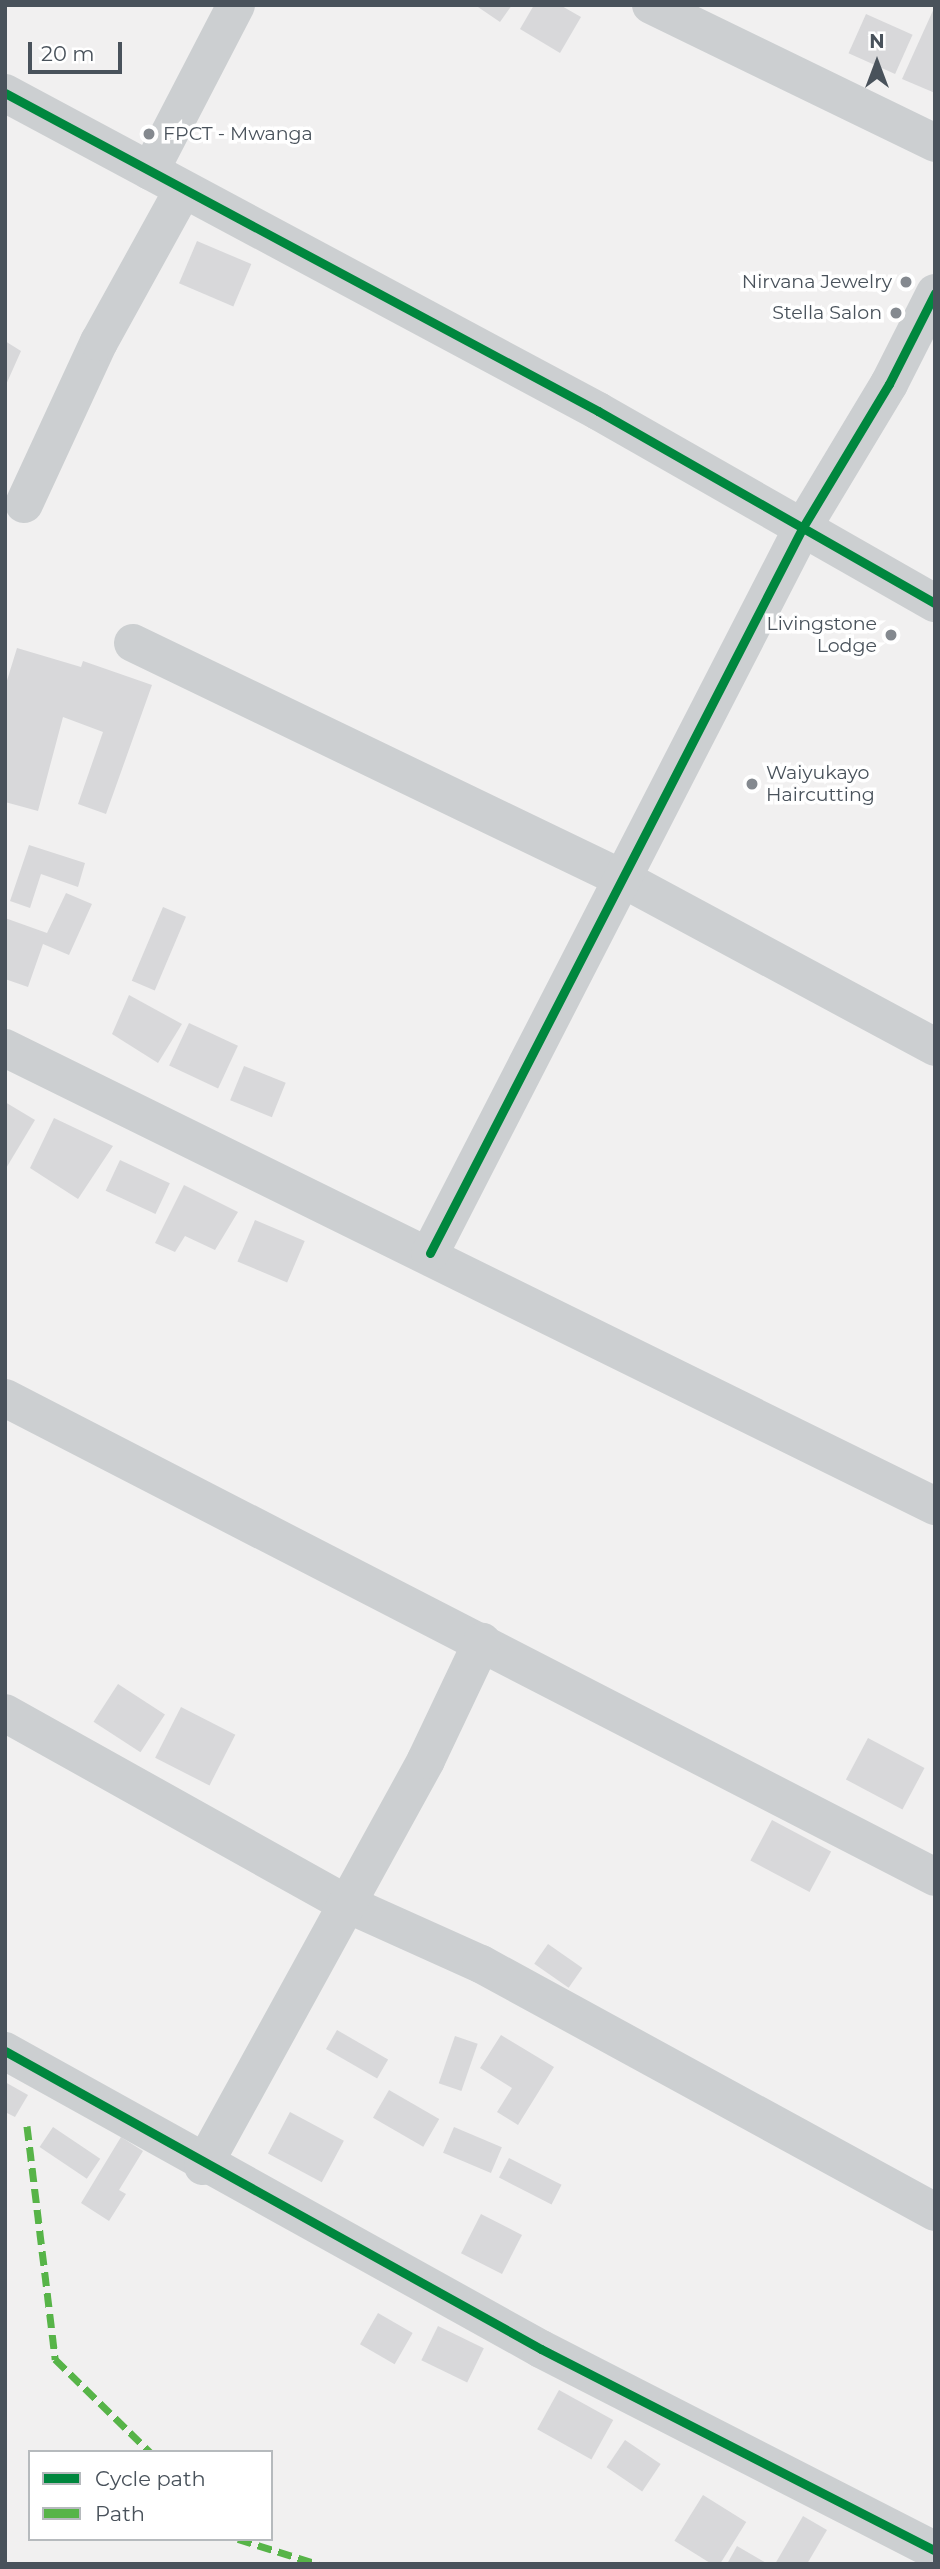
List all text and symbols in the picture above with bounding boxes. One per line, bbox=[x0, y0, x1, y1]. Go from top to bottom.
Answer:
scale bar bbox=[32, 28, 126, 72]
north arrow bbox=[842, 28, 912, 98]
text: N bbox=[869, 30, 885, 53]
text: 20 m bbox=[41, 41, 95, 66]
place label: FPCT - Mwanga bbox=[163, 123, 313, 145]
marker: FPCT - Mwanga bbox=[141, 126, 157, 142]
place label: Nirvana Jewelry bbox=[742, 271, 892, 293]
marker: Nirvana Jewelry bbox=[898, 274, 914, 290]
place label: Stella Salon bbox=[772, 302, 882, 324]
marker: Stella Salon bbox=[888, 305, 904, 321]
place label: Livingstone Lodge bbox=[767, 613, 877, 657]
marker: Livingstone Lodge bbox=[883, 627, 899, 643]
place label: Waiyukayo Haircutting bbox=[766, 762, 875, 806]
marker: Waiyukayo Haircutting bbox=[744, 776, 760, 792]
legend bbox=[28, 2450, 273, 2541]
text: Cycle path bbox=[95, 2466, 206, 2491]
text: Path bbox=[95, 2501, 145, 2526]

